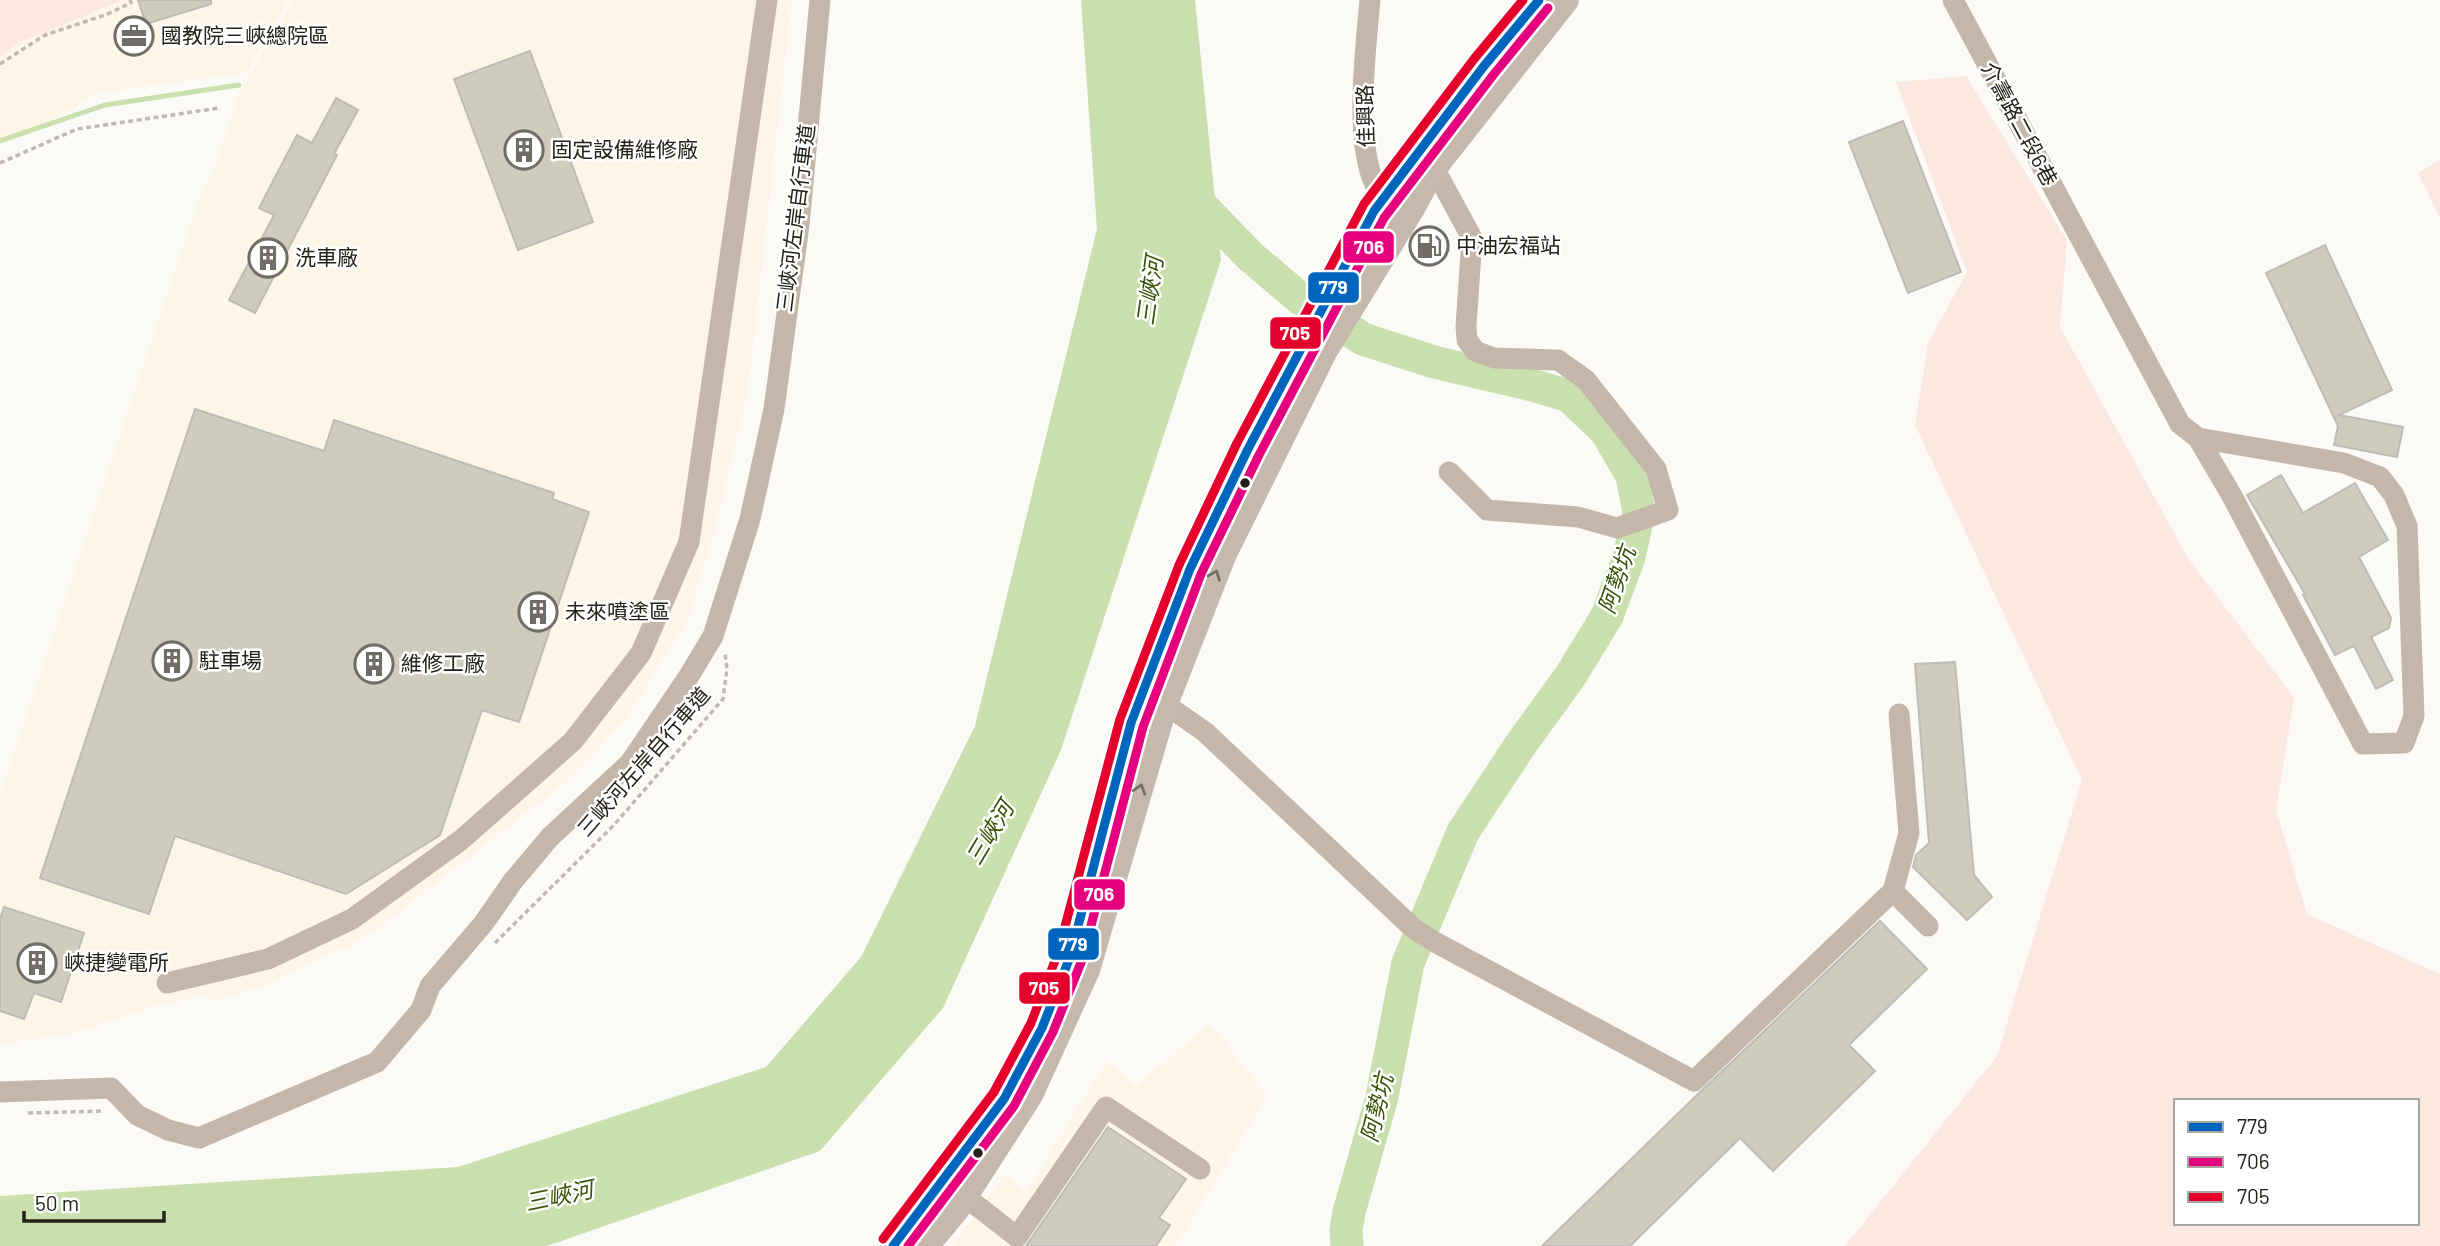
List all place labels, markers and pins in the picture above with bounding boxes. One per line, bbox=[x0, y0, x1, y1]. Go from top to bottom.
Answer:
office icon: 國教院三峽總院區 bbox=[113, 15, 155, 57]
place label: 國教院三峽總院區 bbox=[161, 22, 329, 47]
building icon: 固定設備維修廠 bbox=[503, 129, 545, 171]
place label: 固定設備維修廠 bbox=[551, 136, 698, 161]
fuel station icon: 中油宏福站 bbox=[1408, 225, 1450, 267]
place label: 中油宏福站 bbox=[1456, 232, 1561, 257]
building icon: 洗車廠 bbox=[247, 237, 289, 279]
place label: 洗車廠 bbox=[295, 244, 358, 269]
unlabelled marker bbox=[1238, 476, 1252, 490]
building icon: 未來噴塗區 bbox=[517, 591, 559, 633]
place label: 未來噴塗區 bbox=[565, 598, 670, 623]
building icon: 駐車場 bbox=[151, 640, 193, 682]
building icon: 維修工廠 bbox=[353, 643, 395, 685]
place label: 駐車場 bbox=[199, 647, 262, 672]
place label: 維修工廠 bbox=[401, 650, 485, 675]
building icon: 峽捷變電所 bbox=[16, 942, 58, 984]
place label: 峽捷變電所 bbox=[64, 949, 169, 974]
unlabelled marker bbox=[971, 1146, 985, 1160]

